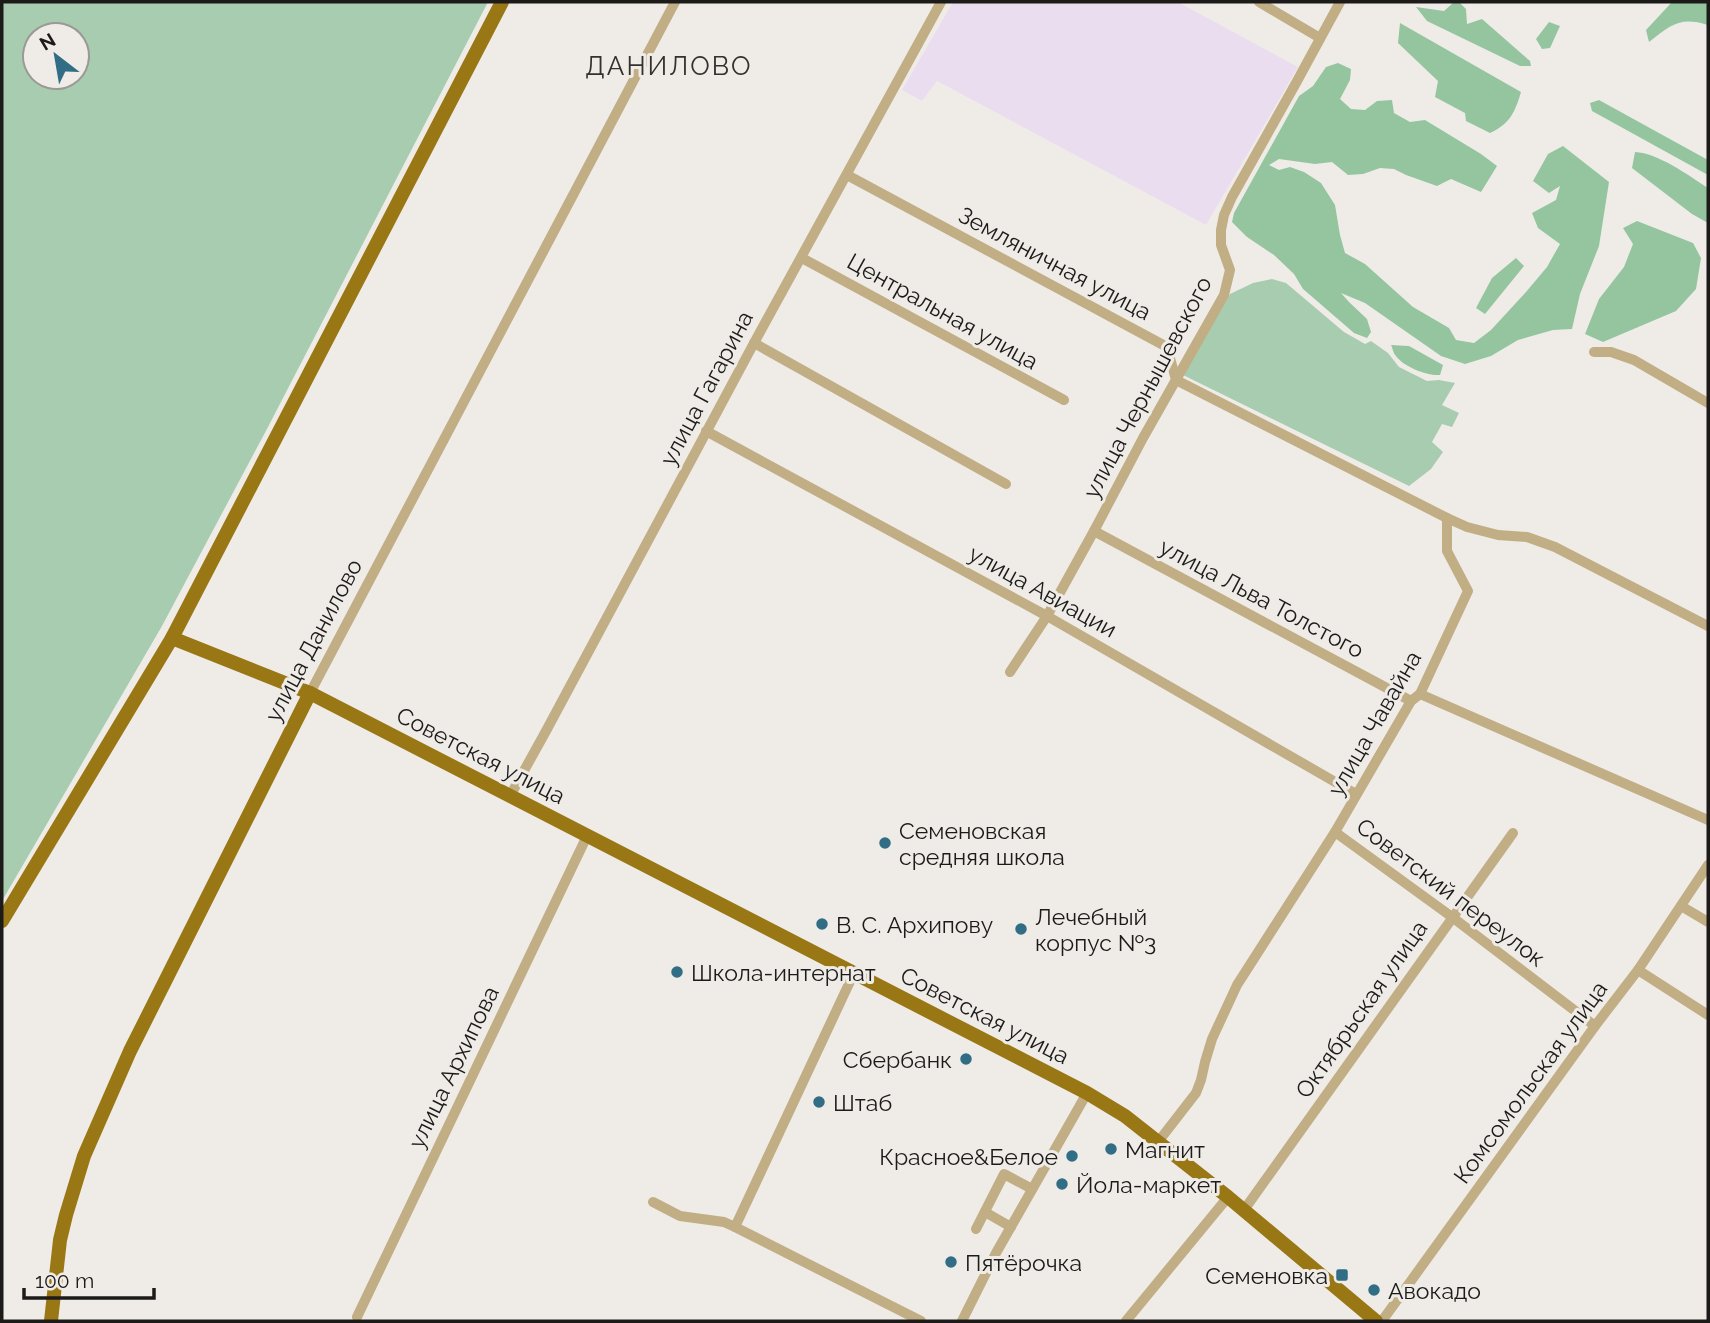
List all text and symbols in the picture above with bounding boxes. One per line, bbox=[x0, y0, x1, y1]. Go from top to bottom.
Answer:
north arrow bbox=[21, 21, 91, 91]
text: N bbox=[35, 28, 59, 55]
district label: ДАНИЛОВО bbox=[585, 51, 753, 81]
street label: Земляничная улица bbox=[954, 201, 1156, 325]
street label: Центральная улица bbox=[843, 247, 1043, 375]
street label: улица Чернышевского bbox=[1077, 272, 1217, 502]
street label: улица Гагарина bbox=[654, 306, 758, 470]
street label: улица Льва Толстого bbox=[1155, 533, 1369, 663]
street label: улица Авиации bbox=[964, 539, 1122, 643]
street label: улица Данилово bbox=[259, 554, 367, 726]
street label: улица Чавайна bbox=[1322, 646, 1426, 800]
street label: Советская улица bbox=[392, 701, 570, 809]
street label: Советский переулок bbox=[1351, 812, 1551, 972]
place label: Семеновская средняя школа bbox=[899, 817, 1065, 870]
marker: Семеновская средняя школа bbox=[877, 835, 893, 851]
place label: Лечебный корпус №3 bbox=[1035, 903, 1156, 956]
place label: В. С. Архипову bbox=[836, 911, 993, 938]
street label: Октябрьская улица bbox=[1290, 915, 1432, 1103]
marker: В. С. Архипову bbox=[814, 916, 830, 932]
marker: Лечебный корпус №3 bbox=[1013, 921, 1029, 937]
place label: Школа-интернат bbox=[691, 959, 876, 986]
street label: Советская улица bbox=[896, 961, 1074, 1069]
marker: Школа-интернат bbox=[669, 964, 685, 980]
street label: Комсомольская улица bbox=[1448, 976, 1612, 1188]
street label: улица Архипова bbox=[402, 982, 504, 1152]
place label: Сбербанк bbox=[843, 1046, 952, 1073]
marker: Сбербанк bbox=[958, 1051, 974, 1067]
place label: Штаб bbox=[833, 1089, 892, 1116]
marker: Штаб bbox=[811, 1094, 827, 1110]
place label: Магнит bbox=[1125, 1136, 1205, 1163]
marker: Магнит bbox=[1103, 1141, 1119, 1157]
place label: Красное&Белое bbox=[879, 1143, 1058, 1170]
marker: Красное&Белое bbox=[1064, 1148, 1080, 1164]
place label: Йола-маркет bbox=[1076, 1171, 1221, 1198]
marker: Йола-маркет bbox=[1054, 1176, 1070, 1192]
place label: Пятёрочка bbox=[965, 1249, 1082, 1276]
marker: Пятёрочка bbox=[943, 1254, 959, 1270]
scale bar bbox=[24, 1256, 154, 1300]
place label: Семеновка bbox=[1205, 1262, 1328, 1289]
marker: Семеновка bbox=[1334, 1267, 1350, 1283]
text: 100 m bbox=[35, 1268, 94, 1293]
place label: Авокадо bbox=[1388, 1277, 1481, 1304]
marker: Авокадо bbox=[1366, 1282, 1382, 1298]

